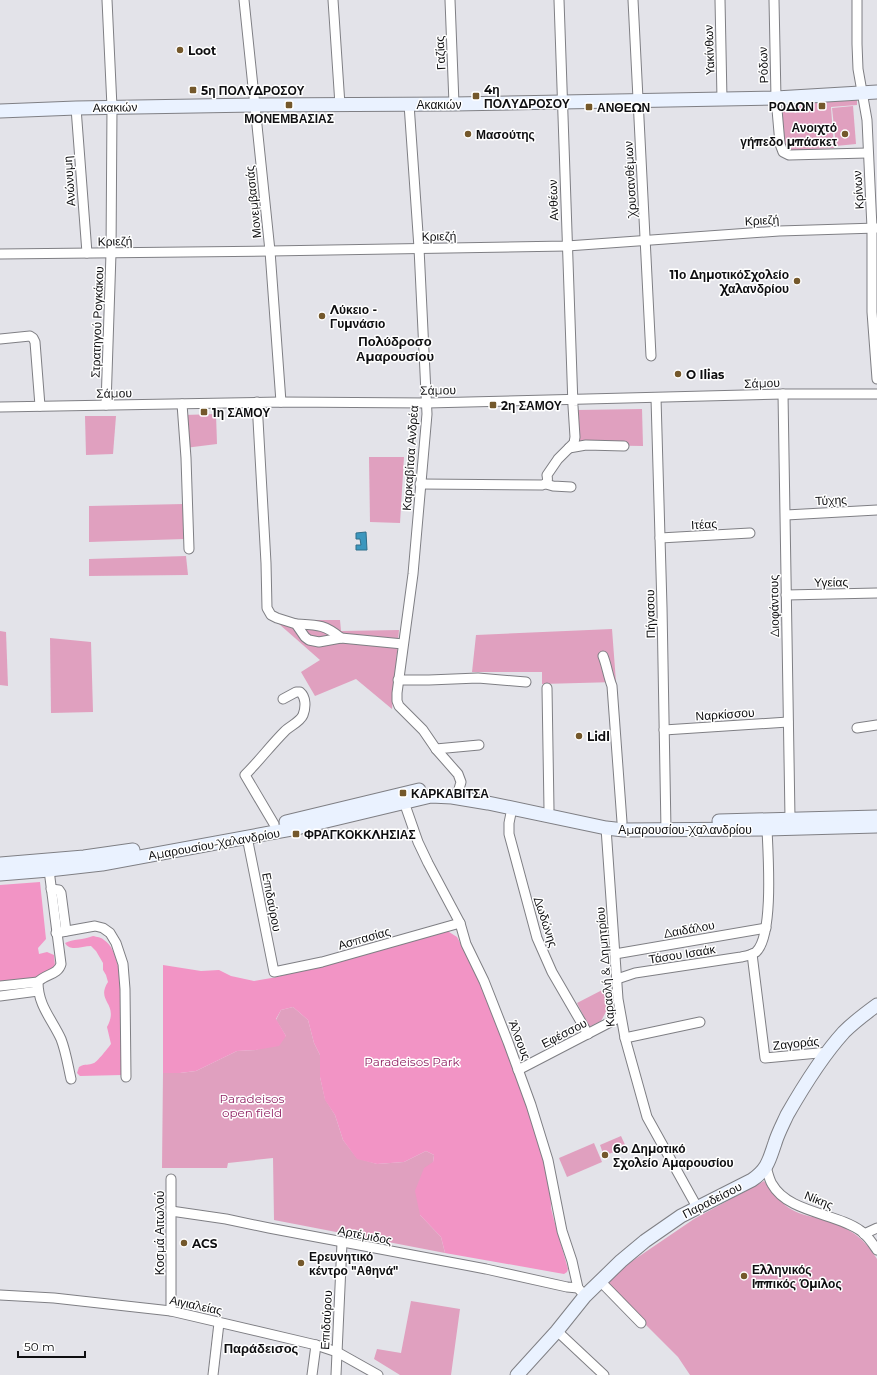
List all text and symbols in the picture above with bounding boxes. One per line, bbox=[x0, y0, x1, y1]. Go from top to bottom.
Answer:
street label: Υακίνθων bbox=[701, 24, 717, 76]
street label: Γαζίας bbox=[432, 35, 448, 70]
place label: Loot bbox=[188, 43, 217, 58]
marker: Loot bbox=[175, 45, 185, 55]
street label: Ρόδων bbox=[755, 46, 771, 84]
place label: 4η ΠΟΛΥΔΡΟΣΟΥ bbox=[484, 82, 570, 111]
place label: 5η ΠΟΛΥΔΡΟΣΟΥ bbox=[201, 83, 305, 98]
marker: 5η ΠΟΛΥΔΡΟΣΟΥ bbox=[188, 85, 198, 95]
marker: 4η ΠΟΛΥΔΡΟΣΟΥ bbox=[471, 91, 481, 101]
street label: Ακακιών bbox=[417, 97, 461, 112]
street label: Ακακιών bbox=[92, 99, 138, 115]
place label: ΡΟΔΩΝ bbox=[769, 99, 814, 114]
marker: ΜΟΝΕΜΒΑΣΙΑΣ bbox=[284, 100, 294, 110]
place label: ΑΝΘΕΩΝ bbox=[597, 100, 650, 115]
marker: ΡΟΔΩΝ bbox=[817, 101, 827, 111]
marker: ΑΝΘΕΩΝ bbox=[584, 102, 594, 112]
place label: ΜΟΝΕΜΒΑΣΙΑΣ bbox=[244, 111, 334, 126]
place label: Ανοιχτό γήπεδο μπάσκετ bbox=[740, 120, 838, 149]
place label: Μασούτης bbox=[476, 127, 535, 142]
marker: Μασούτης bbox=[463, 129, 473, 139]
marker: Ανοιχτό γήπεδο μπάσκετ bbox=[840, 129, 850, 139]
street label: Χρυσανθέμων bbox=[621, 141, 640, 219]
street label: Ανώνυμη bbox=[60, 155, 78, 207]
street label: Μονεμβασιάς bbox=[242, 165, 264, 239]
street label: Κρίνων bbox=[849, 170, 867, 210]
street label: Ανθέων bbox=[545, 179, 561, 221]
street label: Κριεζή bbox=[744, 212, 780, 228]
street label: Κριεζή bbox=[422, 228, 456, 244]
street label: Κριεζή bbox=[98, 233, 132, 249]
street label: Στρατηγού Ρογκάκου bbox=[88, 266, 106, 378]
place label: 11ο ΔημοτικόΣχολείο Χαλανδρίου bbox=[670, 267, 789, 296]
marker: 11ο ΔημοτικόΣχολείο Χαλανδρίου bbox=[792, 276, 802, 286]
place label: Λύκειο - Γυμνάσιο bbox=[329, 302, 385, 331]
marker: Λύκειο - Γυμνάσιο bbox=[317, 311, 327, 321]
district label: Πολύδροσο Αμαρουσίου bbox=[356, 333, 434, 364]
place label: O Ilias bbox=[686, 367, 725, 382]
marker: O Ilias bbox=[673, 369, 683, 379]
street label: Σάμου bbox=[744, 375, 780, 391]
street label: Σάμου bbox=[420, 382, 456, 398]
street label: Σάμου bbox=[96, 385, 132, 401]
place label: 2η ΣΑΜΟΥ bbox=[501, 398, 562, 413]
marker: 2η ΣΑΜΟΥ bbox=[488, 400, 498, 410]
place label: 1η ΣΑΜΟΥ bbox=[212, 405, 270, 420]
street label: Καρκαβίτσα Ανδρέα bbox=[399, 405, 421, 511]
marker: 1η ΣΑΜΟΥ bbox=[199, 407, 209, 417]
street label: Τύχης bbox=[815, 492, 847, 508]
street label: Ιτέας bbox=[691, 516, 718, 532]
street label: Υγείας bbox=[814, 574, 848, 590]
street label: Διοφάντους bbox=[766, 575, 782, 637]
street label: Πήγασου bbox=[642, 589, 658, 639]
street label: Ναρκίσσου bbox=[695, 704, 755, 724]
place label: Lidl bbox=[587, 729, 610, 744]
marker: Lidl bbox=[574, 731, 584, 741]
place label: ΚΑΡΚΑΒΙΤΣΑ bbox=[411, 786, 489, 801]
marker: ΚΑΡΚΑΒΙΤΣΑ bbox=[398, 788, 408, 798]
street label: Αμαρουσίου-Χαλανδρίου bbox=[618, 822, 752, 837]
street label: Αμαρουσίου-Χαλανδρίου bbox=[147, 825, 281, 863]
place label: ΦΡΑΓΚΟΚΚΛΗΣΙΑΣ bbox=[304, 827, 416, 842]
marker: ΦΡΑΓΚΟΚΚΛΗΣΙΑΣ bbox=[291, 829, 301, 839]
street label: Επιδαύρου bbox=[259, 871, 285, 933]
street label: Δωδώνης bbox=[531, 895, 561, 949]
street label: Καραολή & Δημητρίου bbox=[592, 906, 618, 1028]
street label: Δαιδάλου bbox=[662, 917, 716, 941]
street label: Ασπασίας bbox=[336, 923, 392, 953]
street label: Τάσου Ισαάκ bbox=[648, 941, 717, 967]
street label: Εφέσσου bbox=[539, 1015, 589, 1051]
street label: Άλσους bbox=[506, 1018, 534, 1062]
street label: Ζαγοράς bbox=[772, 1033, 820, 1053]
park label: Paradeisos Park bbox=[364, 1054, 460, 1069]
park label: Paradeisos open field bbox=[220, 1091, 285, 1120]
place label: 6ο Δημοτικό Σχολείο Αμαρουσίου bbox=[613, 1141, 734, 1170]
marker: 6ο Δημοτικό Σχολείο Αμαρουσίου bbox=[600, 1150, 610, 1160]
street label: Παραδείσου bbox=[680, 1179, 744, 1221]
street label: Νίκης bbox=[802, 1187, 836, 1213]
street label: Κοσμά Αιτωλού bbox=[152, 1191, 167, 1275]
street label: Αρτέμιδος bbox=[337, 1222, 393, 1248]
place label: ACS bbox=[191, 1236, 218, 1251]
marker: ACS bbox=[179, 1238, 189, 1248]
place label: Ερευνητικό κέντρο "Αθηνά" bbox=[309, 1249, 398, 1278]
marker: Ερευνητικό κέντρο "Αθηνά" bbox=[296, 1258, 306, 1268]
place label: Ελληνικός Ιππικός Όμιλος bbox=[752, 1262, 842, 1291]
marker: Ελληνικός Ιππικός Όμιλος bbox=[739, 1271, 749, 1281]
street label: Επιδαύρου bbox=[317, 1290, 335, 1350]
street label: Αιγιαλείας bbox=[168, 1292, 224, 1318]
scale bar bbox=[18, 1333, 85, 1359]
text: 50 m bbox=[24, 1339, 55, 1354]
district label: Παράδεισος bbox=[224, 1340, 299, 1356]

